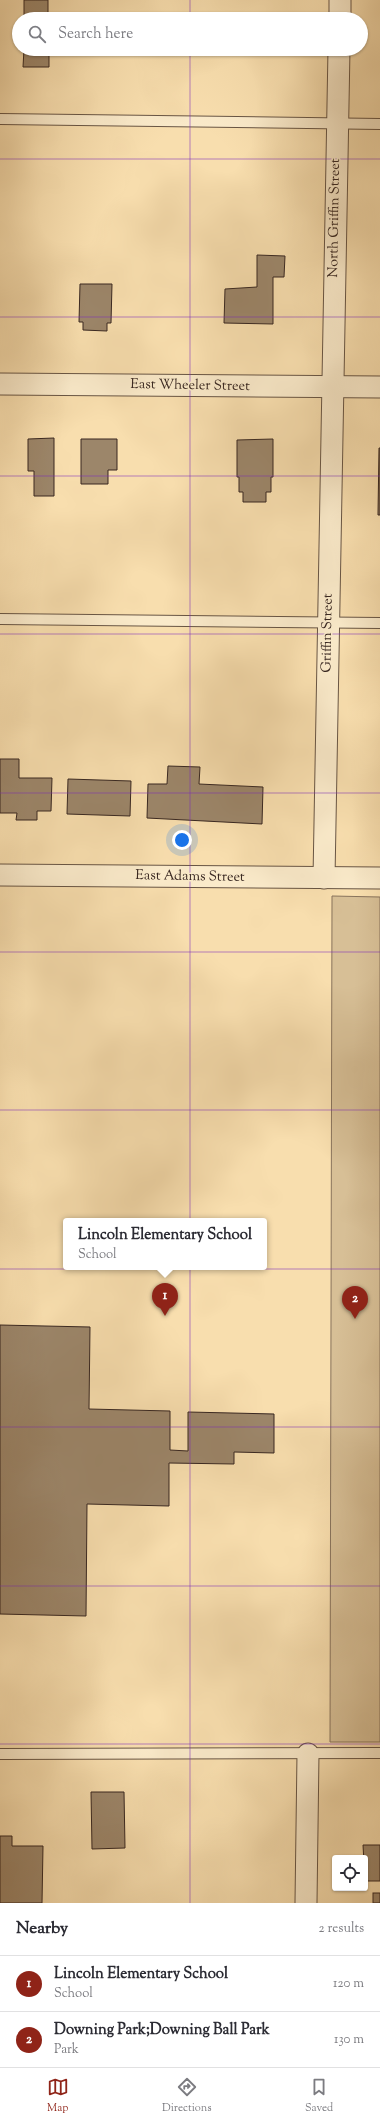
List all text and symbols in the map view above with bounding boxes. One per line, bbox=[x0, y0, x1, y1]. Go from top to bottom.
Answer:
search box bbox=[12, 12, 368, 56]
icon: search bbox=[26, 23, 48, 45]
text: Search here bbox=[58, 24, 133, 45]
street label: North Griffin Street bbox=[324, 158, 346, 278]
street label: East Wheeler Street bbox=[130, 375, 250, 397]
street label: Griffin Street bbox=[317, 593, 339, 673]
your location bbox=[172, 830, 192, 850]
street label: East Adams Street bbox=[135, 866, 245, 888]
popup bbox=[63, 1218, 267, 1270]
text: Lincoln Elementary School bbox=[78, 1225, 252, 1246]
text: School bbox=[78, 1246, 117, 1264]
pin: 1 bbox=[152, 1283, 178, 1316]
pin: 2 bbox=[342, 1286, 368, 1319]
map controls bbox=[332, 1855, 368, 1891]
button: locate bbox=[332, 1855, 368, 1891]
text: Nearby bbox=[16, 1917, 68, 1941]
text: 2 results bbox=[319, 1920, 364, 1938]
text: Lincoln Elementary School bbox=[54, 1964, 228, 1985]
text: 1 bbox=[27, 1975, 31, 1993]
text: 120 m bbox=[333, 1975, 364, 1993]
text: School bbox=[54, 1985, 93, 2003]
text: Downing Park;Downing Ball Park bbox=[54, 2020, 270, 2041]
text: 2 bbox=[26, 2031, 32, 2049]
text: 130 m bbox=[334, 2031, 364, 2049]
text: Park bbox=[54, 2041, 79, 2059]
tab: Map bbox=[47, 2076, 69, 2116]
tab: Directions bbox=[162, 2076, 212, 2116]
tab: Saved bbox=[305, 2076, 333, 2116]

